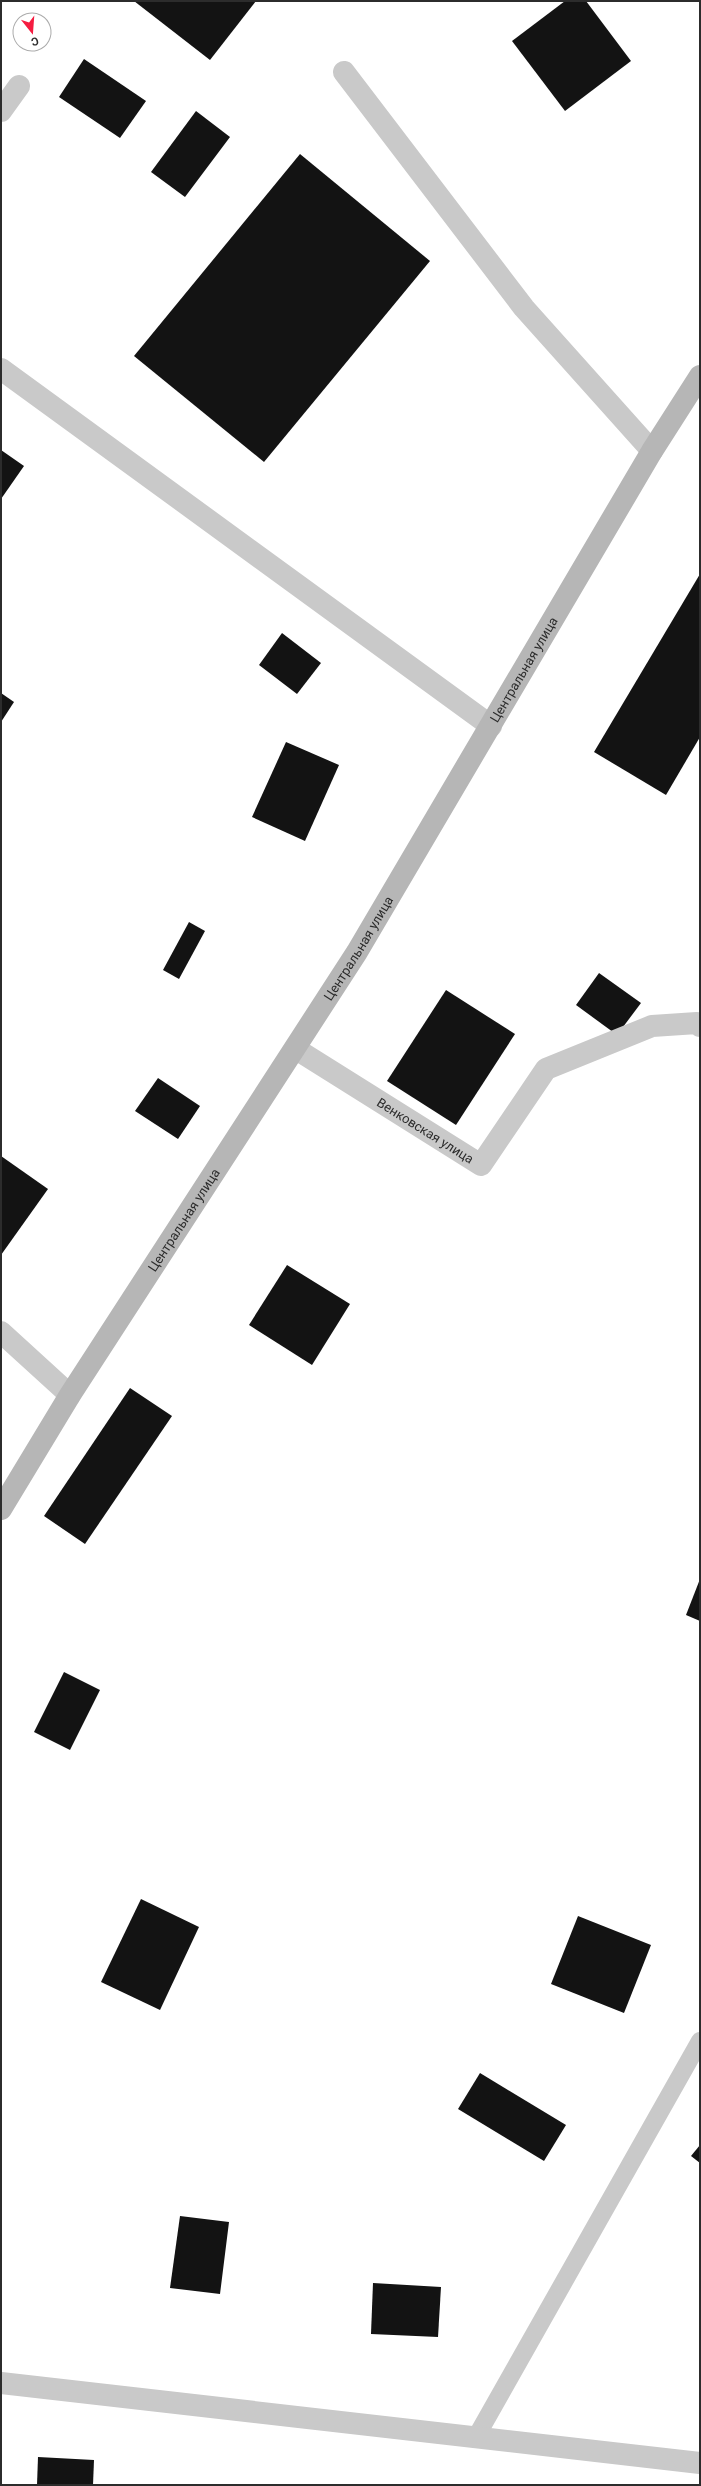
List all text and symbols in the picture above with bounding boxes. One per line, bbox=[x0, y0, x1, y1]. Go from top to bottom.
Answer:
north arrow bbox=[12, 12, 52, 52]
text: С bbox=[29, 34, 40, 48]
street label: Центральная улица bbox=[487, 614, 560, 725]
street label: Центральная улица bbox=[320, 893, 396, 1003]
street label: Венковская улица bbox=[374, 1094, 477, 1166]
street label: Центральная улица bbox=[145, 1165, 222, 1274]

